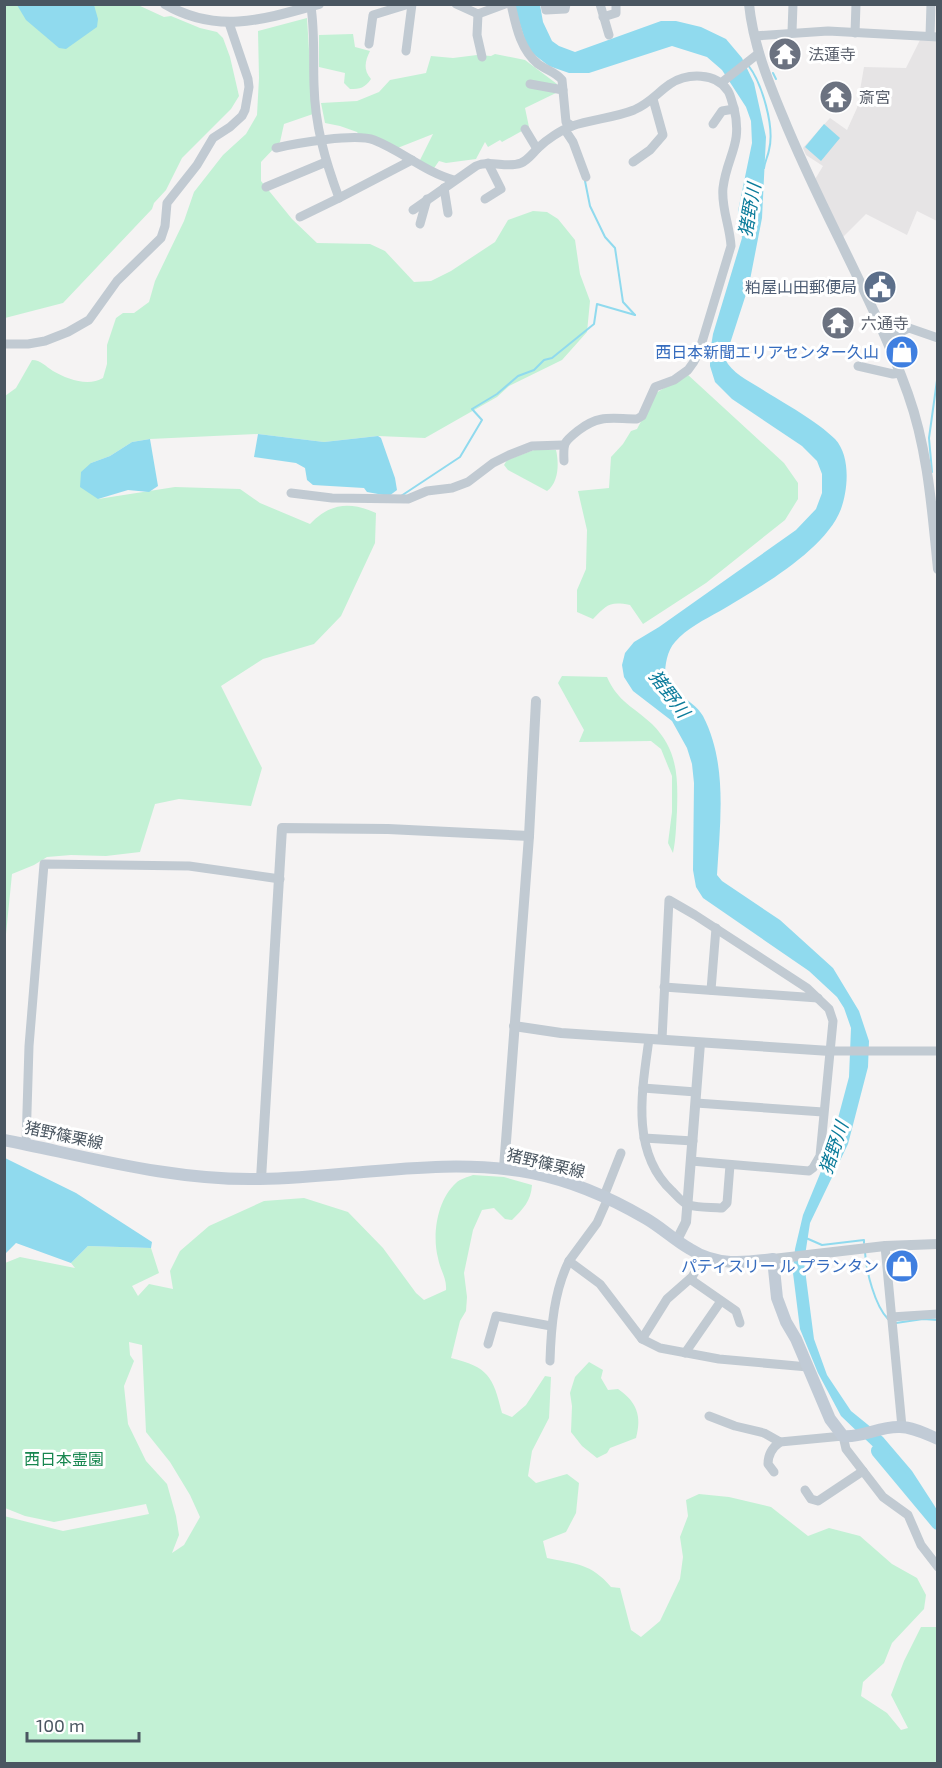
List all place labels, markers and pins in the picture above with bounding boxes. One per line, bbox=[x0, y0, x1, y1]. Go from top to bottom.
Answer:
temple icon: 法蓮寺 bbox=[767, 36, 803, 72]
place label: 法蓮寺 bbox=[808, 44, 856, 63]
temple icon: 斎宮 bbox=[818, 79, 854, 115]
place label: 斎宮 bbox=[859, 87, 891, 106]
public building icon: 粕屋山田郵便局 bbox=[862, 269, 898, 305]
place label: 粕屋山田郵便局 bbox=[745, 277, 857, 296]
temple icon: 六通寺 bbox=[820, 305, 856, 341]
place label: 六通寺 bbox=[861, 313, 909, 332]
shop icon: 西日本新聞エリアセンター久山 bbox=[884, 334, 920, 370]
place label: 西日本新聞エリアセンター久山 bbox=[655, 342, 879, 361]
shop icon: パティスリー ル プランタン bbox=[884, 1248, 920, 1284]
place label: パティスリー ル プランタン bbox=[681, 1256, 879, 1275]

